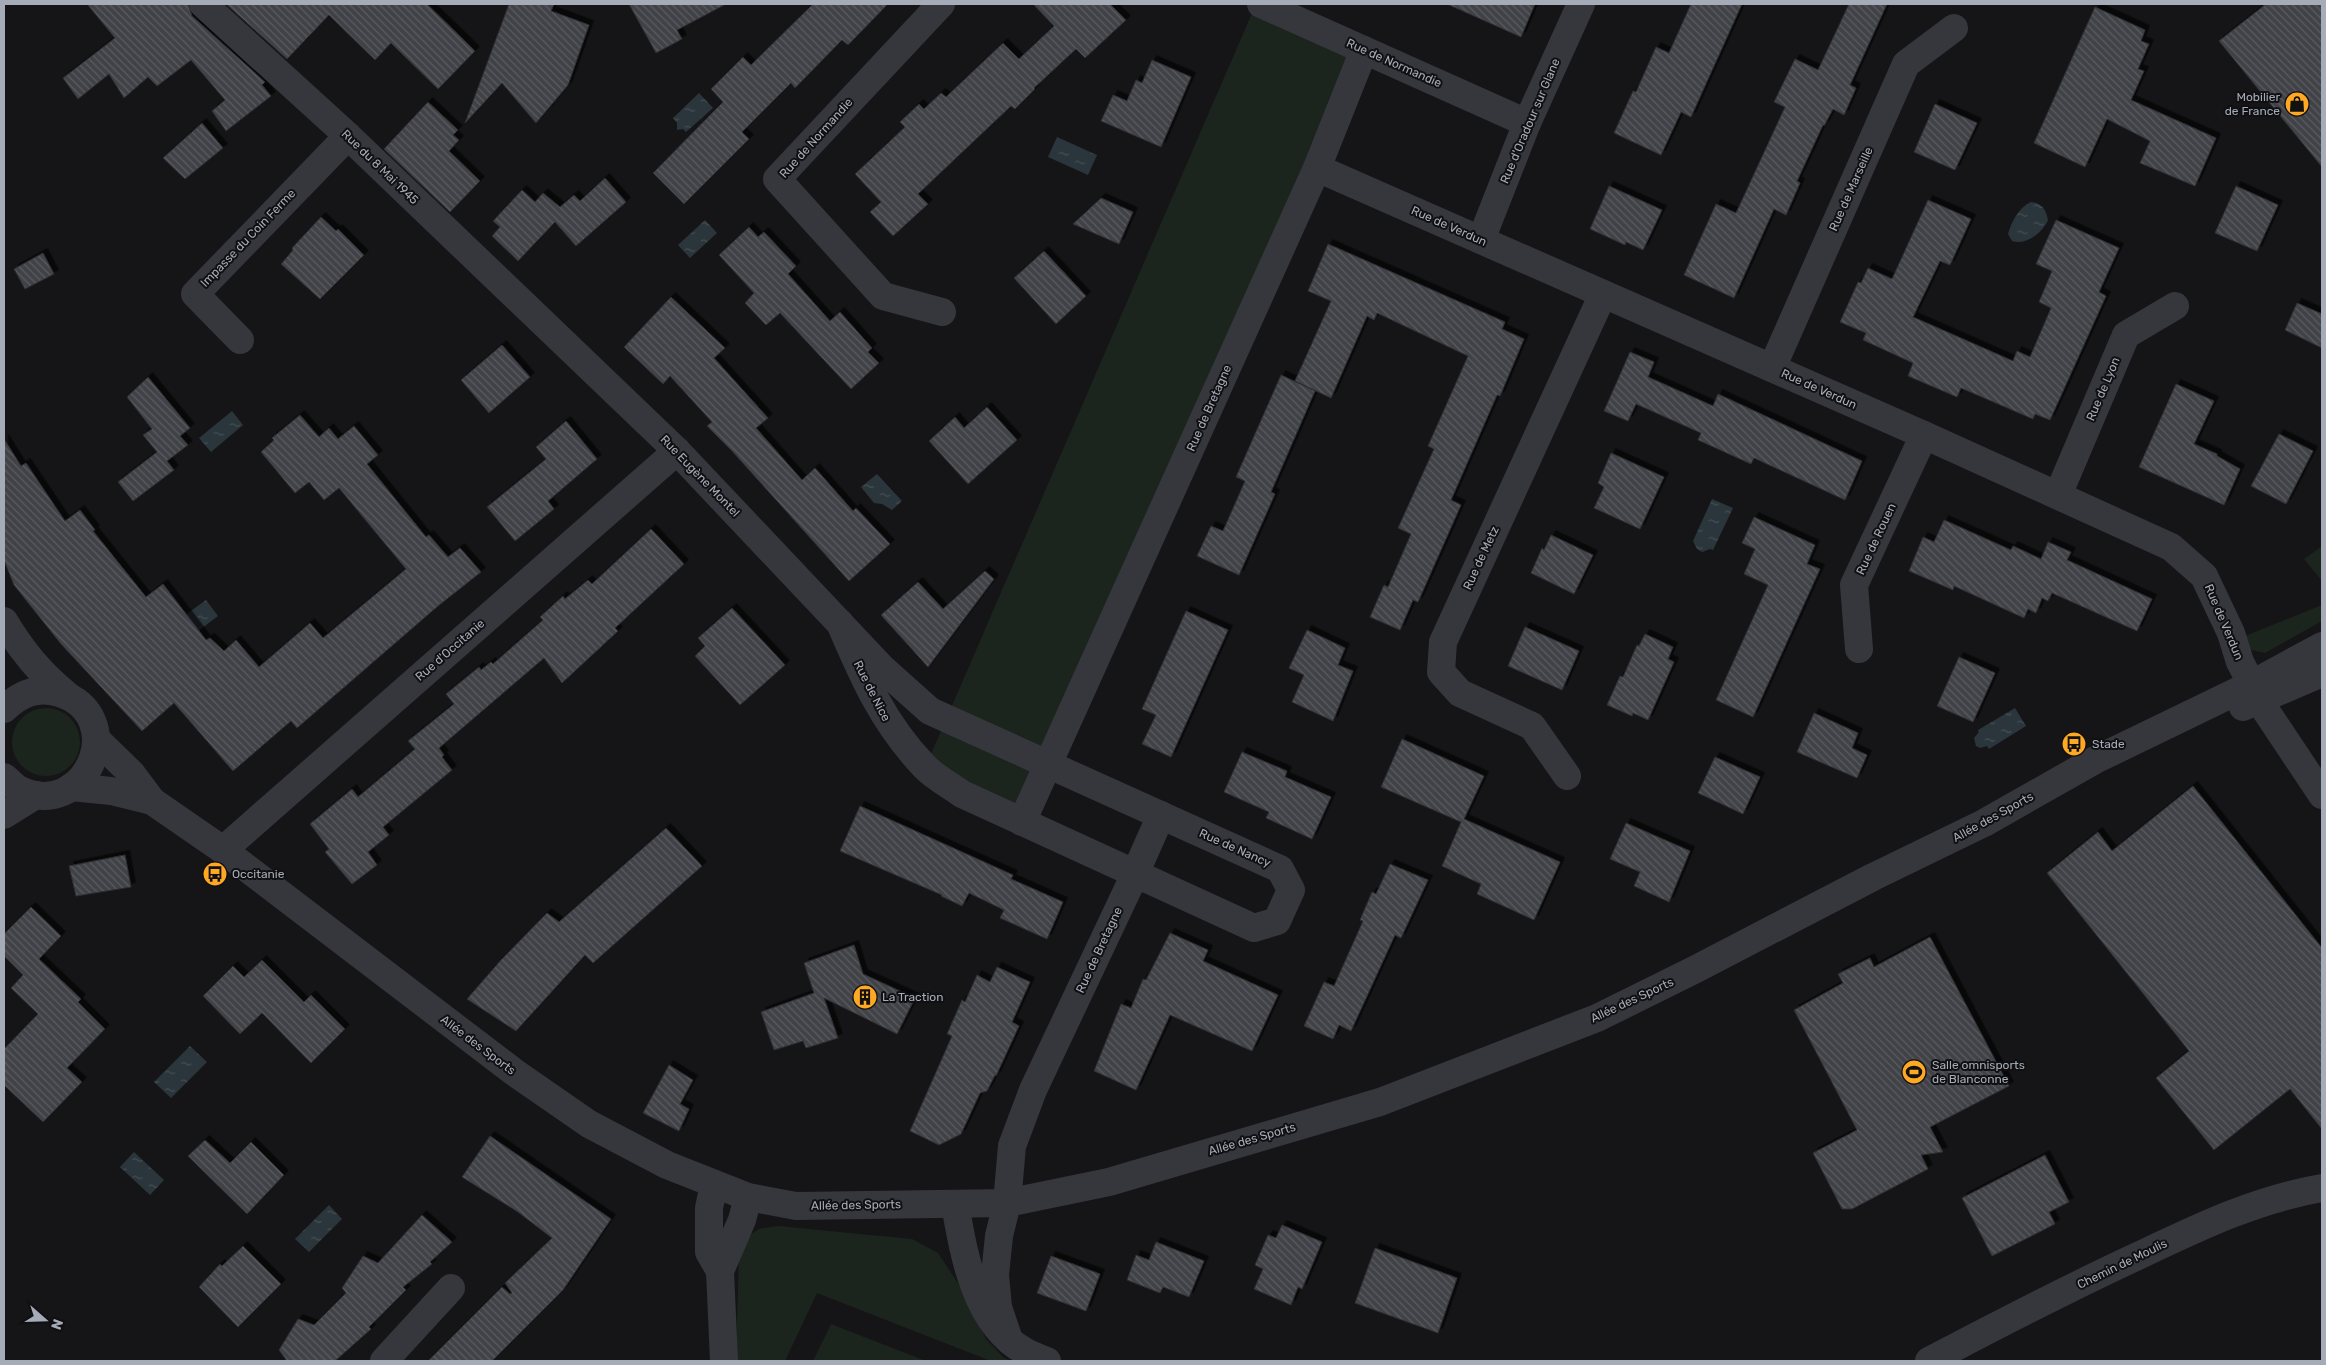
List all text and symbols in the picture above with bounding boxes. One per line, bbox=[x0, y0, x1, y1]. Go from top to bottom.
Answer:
street label: Rue de Normandie bbox=[1344, 36, 1444, 90]
street label: Rue d'Oradour sur Glane bbox=[1497, 56, 1563, 186]
place label: Mobilier de France bbox=[2225, 90, 2280, 118]
shop icon: Mobilier de France bbox=[2284, 91, 2310, 117]
street label: Rue de Normandie bbox=[776, 95, 856, 181]
street label: Rue du 8 Mai 1945 bbox=[339, 127, 421, 207]
street label: Rue de Marseille bbox=[1826, 145, 1876, 233]
street label: Impasse du Coin Ferme bbox=[198, 186, 299, 290]
street label: Rue de Verdun bbox=[1409, 203, 1489, 249]
street label: Rue de Lyon bbox=[2083, 355, 2123, 423]
street label: Rue de Bretagne bbox=[1184, 362, 1234, 453]
street label: Rue de Verdun bbox=[1779, 366, 1859, 412]
street label: Rue Eugène Montel bbox=[657, 432, 743, 520]
street label: Rue de Rouen bbox=[1853, 501, 1899, 577]
street label: Rue de Metz bbox=[1460, 524, 1502, 592]
street label: Rue de Verdun bbox=[2202, 582, 2246, 662]
street label: Rue d'Occitanie bbox=[413, 616, 488, 684]
street label: Rue de Nice bbox=[851, 658, 893, 724]
bus stop icon: Stade bbox=[2061, 731, 2087, 757]
place label: Stade bbox=[2092, 737, 2125, 751]
street label: Allée des Sports bbox=[1950, 789, 2036, 845]
street label: Rue de Nancy bbox=[1197, 826, 1273, 870]
bus stop icon: Occitanie bbox=[202, 861, 228, 887]
place label: Occitanie bbox=[232, 867, 285, 881]
street label: Rue de Bretagne bbox=[1073, 905, 1125, 995]
street label: Allée des Sports bbox=[1588, 975, 1676, 1025]
building icon: La Traction bbox=[852, 984, 878, 1010]
place label: La Traction bbox=[882, 990, 943, 1004]
street label: Allée des Sports bbox=[438, 1012, 518, 1078]
place label: Salle omnisports de Blanconne bbox=[1932, 1058, 2025, 1086]
sports icon: Salle omnisports de Blanconne bbox=[1901, 1059, 1927, 1085]
street label: Allée des Sports bbox=[1207, 1120, 1297, 1158]
street label: Allée des Sports bbox=[811, 1197, 901, 1213]
street label: Chemin de Moulis bbox=[2075, 1236, 2169, 1292]
north arrow bbox=[20, 1295, 70, 1345]
text: N bbox=[47, 1317, 66, 1332]

